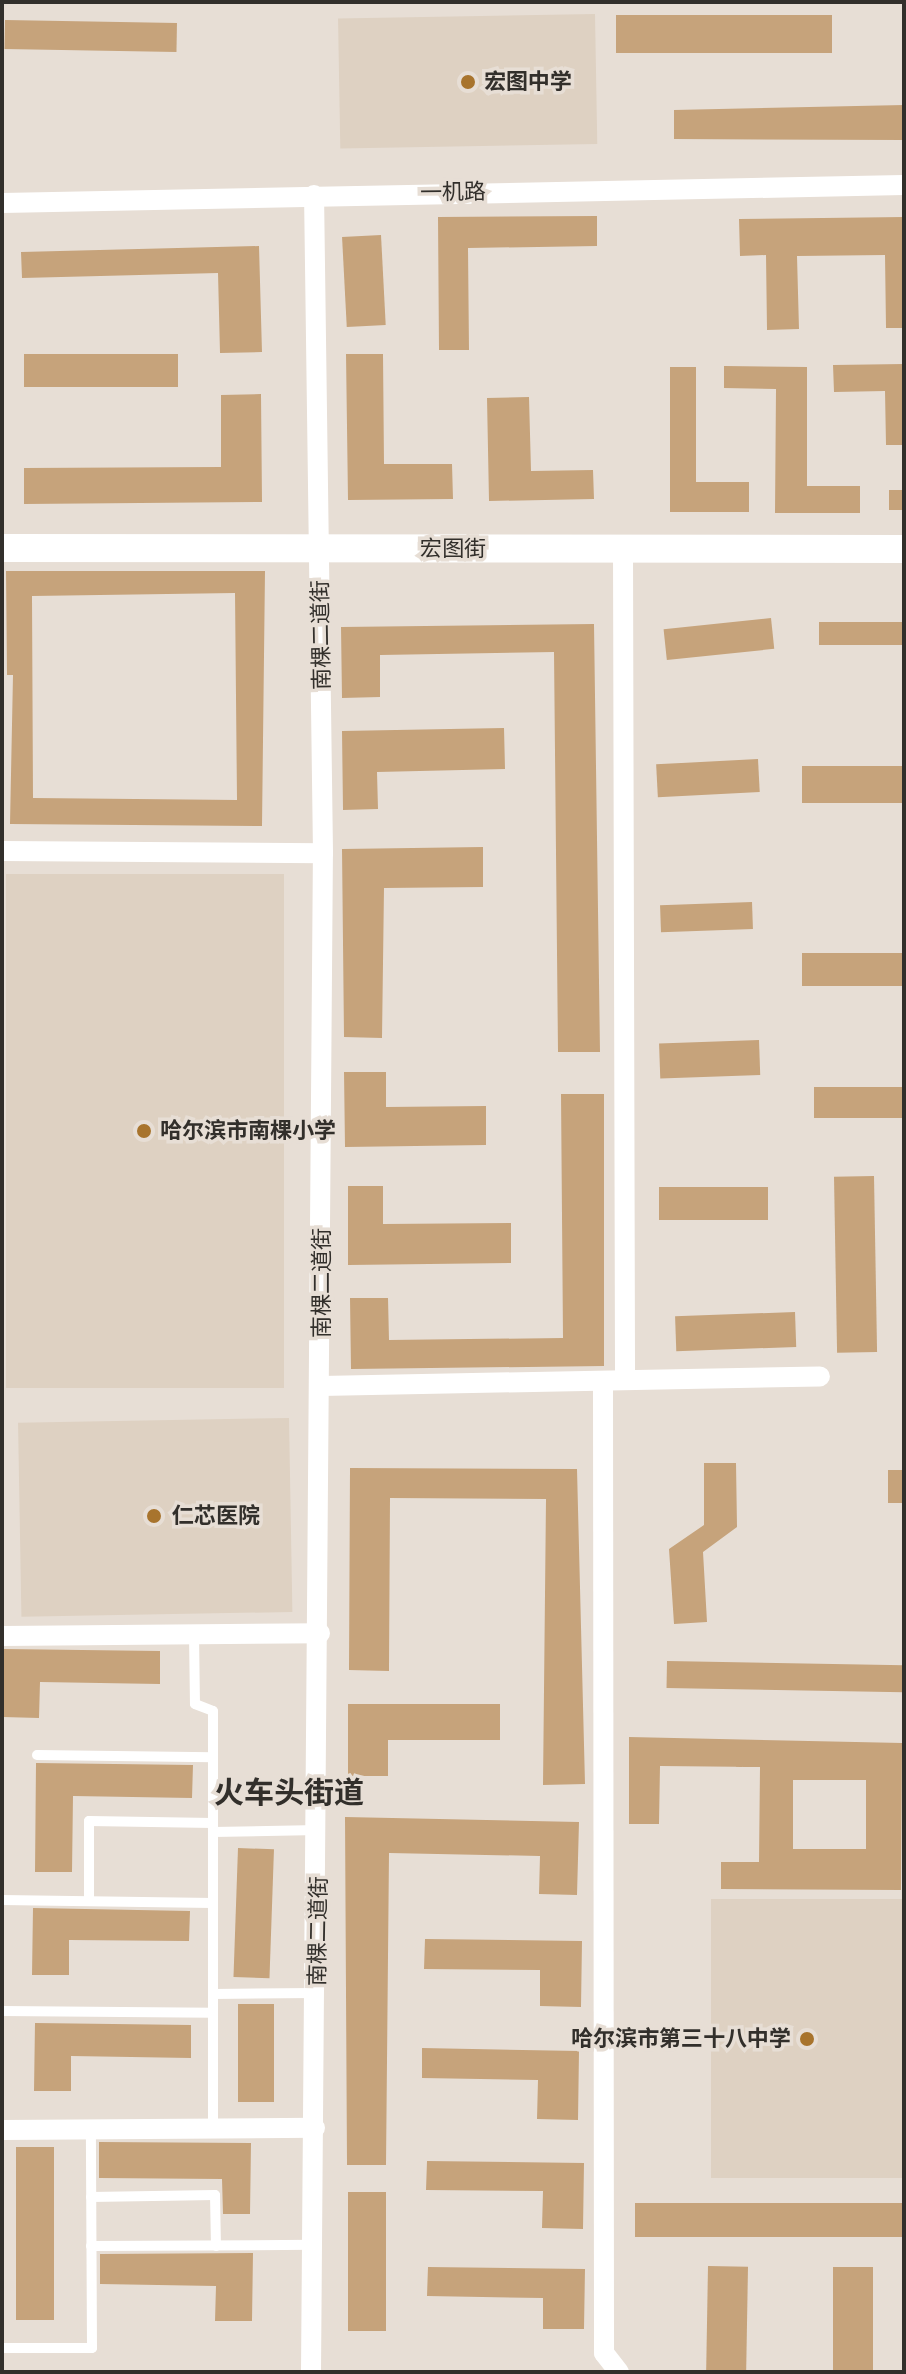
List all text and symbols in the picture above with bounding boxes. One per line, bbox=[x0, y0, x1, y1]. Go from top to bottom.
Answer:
place label: 宏图中学 bbox=[484, 69, 572, 95]
marker: 宏图中学 bbox=[459, 73, 477, 91]
street label: 一机路 bbox=[420, 178, 486, 206]
street label: 宏图街 bbox=[420, 536, 486, 562]
street label: 南棵二道街 bbox=[307, 580, 335, 690]
place label: 哈尔滨市南棵小学 bbox=[160, 1118, 336, 1144]
marker: 哈尔滨市南棵小学 bbox=[135, 1122, 153, 1140]
street label: 南棵二道街 bbox=[309, 1228, 335, 1338]
place label: 仁芯医院 bbox=[172, 1503, 260, 1529]
marker: 仁芯医院 bbox=[143, 1505, 165, 1527]
district label: 火车头街道 bbox=[214, 1775, 364, 1811]
street label: 南棵二道街 bbox=[304, 1876, 332, 1986]
place label: 哈尔滨市第三十八中学 bbox=[571, 2026, 791, 2052]
marker: 哈尔滨市第三十八中学 bbox=[798, 2030, 816, 2048]

